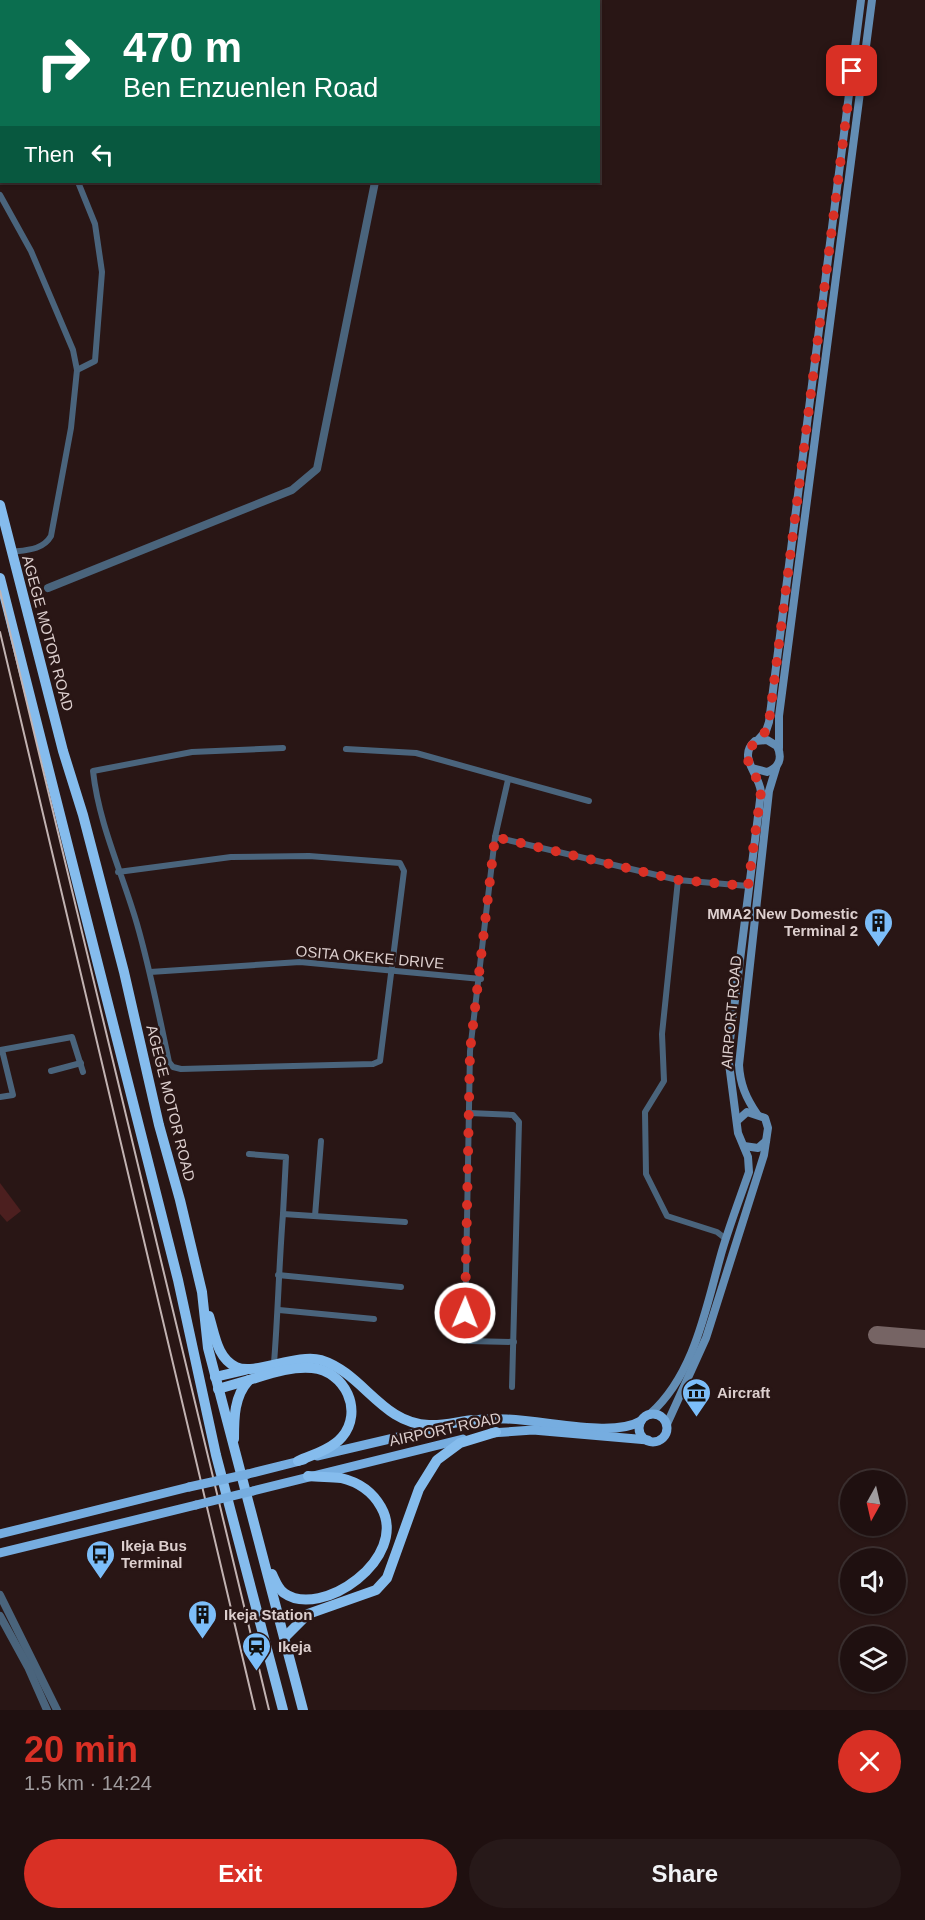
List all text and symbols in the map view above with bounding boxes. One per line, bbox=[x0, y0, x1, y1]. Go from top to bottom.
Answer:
icon: right bbox=[24, 24, 102, 102]
text: 470 m bbox=[123, 24, 242, 71]
pin bbox=[826, 45, 877, 96]
icon: arrive bbox=[835, 54, 868, 87]
text: Ben Enzuenlen Road bbox=[123, 73, 378, 103]
icon: left bbox=[86, 138, 119, 171]
text: Then bbox=[24, 142, 74, 167]
street label: AGEGE MOTOR ROAD bbox=[19, 553, 77, 713]
place label: MMA2 New Domestic Terminal 2 bbox=[707, 905, 858, 939]
building icon: MMA2 New Domestic Terminal 2 bbox=[863, 906, 895, 948]
street label: OSITA OKEKE DRIVE bbox=[295, 942, 445, 972]
street label: AIRPORT ROAD bbox=[718, 954, 744, 1069]
street label: AGEGE MOTOR ROAD bbox=[143, 1023, 199, 1183]
position arrow bbox=[433, 1281, 497, 1345]
museum icon: Aircraft bbox=[680, 1376, 712, 1418]
place label: Aircraft bbox=[717, 1384, 770, 1401]
street label: AIRPORT ROAD bbox=[388, 1409, 503, 1449]
north arrow bbox=[840, 1470, 906, 1536]
map controls bbox=[840, 1470, 906, 1692]
place label: Ikeja Bus Terminal bbox=[121, 1537, 187, 1571]
bus stop icon: Ikeja Bus Terminal bbox=[84, 1538, 116, 1580]
button: sound bbox=[840, 1548, 906, 1614]
building icon: Ikeja Station bbox=[187, 1598, 219, 1640]
place label: Ikeja Station bbox=[224, 1606, 312, 1623]
button: layers bbox=[840, 1626, 906, 1692]
station icon: Ikeja bbox=[241, 1630, 273, 1672]
place label: Ikeja bbox=[278, 1638, 312, 1655]
text: 20 min bbox=[24, 1729, 138, 1770]
button: close bbox=[838, 1730, 901, 1793]
text: 1.5 km · 14:24 bbox=[24, 1772, 152, 1794]
button: Exit bbox=[24, 1839, 457, 1908]
button: Share bbox=[469, 1839, 901, 1908]

